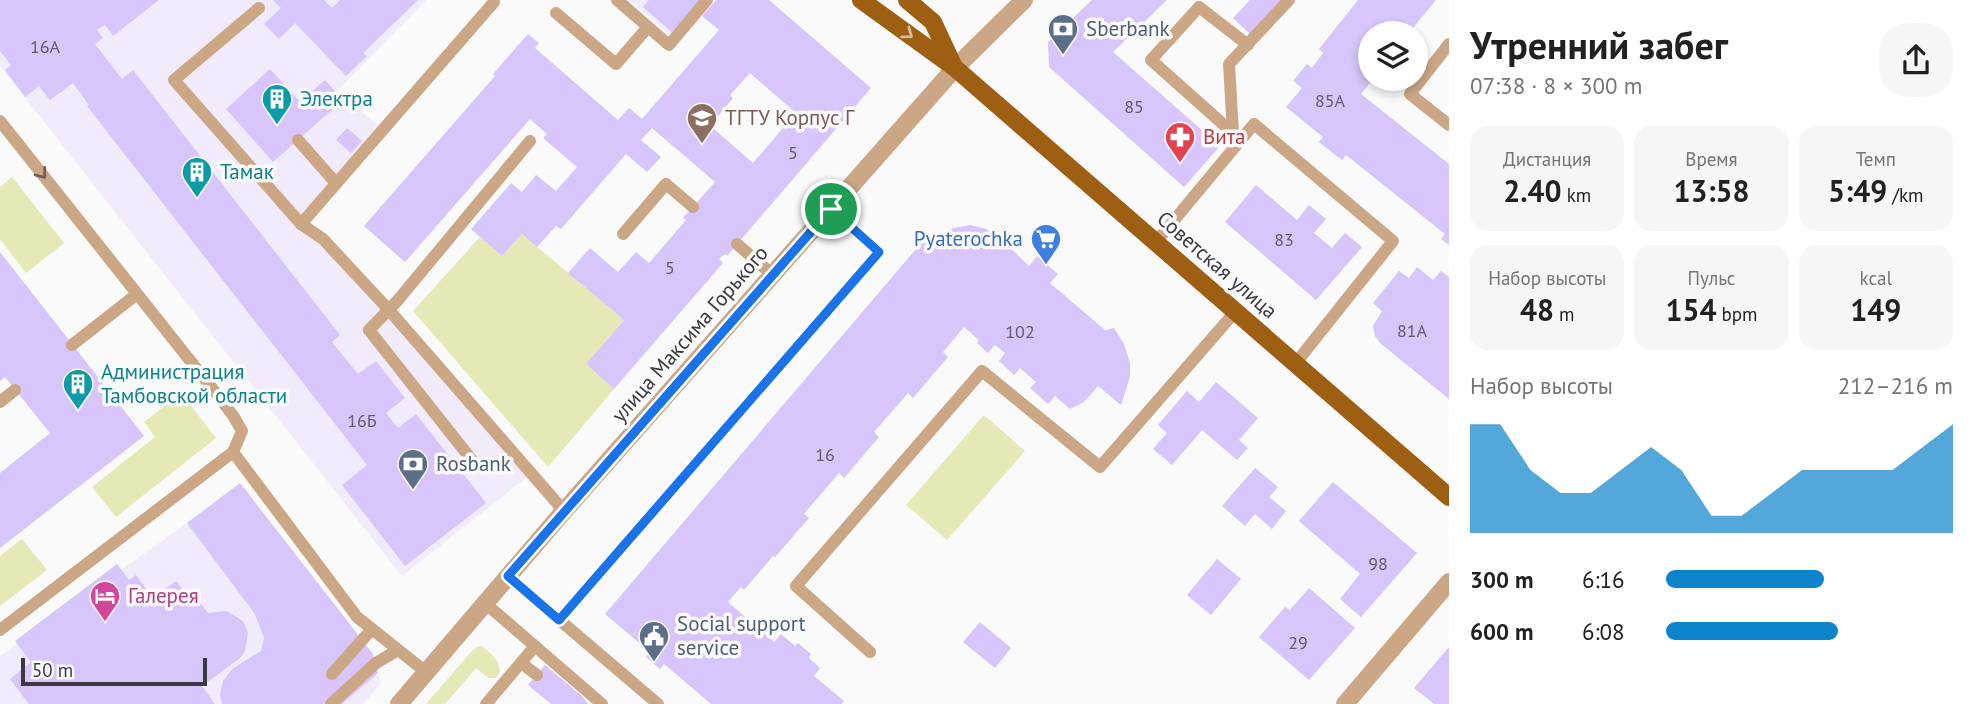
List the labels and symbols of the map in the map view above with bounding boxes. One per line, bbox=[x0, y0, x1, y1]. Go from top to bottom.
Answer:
bank icon: Sberbank bbox=[1046, 12, 1080, 56]
place label: Sberbank bbox=[1086, 15, 1170, 42]
one-way arrow bbox=[900, 26, 913, 38]
house number: 16А bbox=[30, 35, 61, 58]
building icon: Электра bbox=[260, 82, 294, 126]
place label: Электра bbox=[300, 85, 373, 112]
house number: 85А bbox=[1315, 89, 1346, 112]
house number: 85 bbox=[1124, 95, 1144, 118]
school or university icon: ТГТУ Корпус Г bbox=[685, 101, 719, 145]
place label: ТГТУ Корпус Г bbox=[725, 104, 855, 131]
pharmacy icon: Вита bbox=[1163, 120, 1197, 164]
place label: Вита bbox=[1203, 123, 1246, 150]
house number: 5 bbox=[788, 141, 798, 164]
building icon: Тамак bbox=[180, 155, 214, 199]
place label: Тамак bbox=[220, 158, 274, 185]
one-way arrow bbox=[34, 167, 47, 179]
pin bbox=[801, 179, 861, 239]
street label: Советская улица bbox=[1152, 205, 1283, 324]
supermarket icon: Pyaterochka bbox=[1029, 222, 1063, 266]
place label: Pyaterochka bbox=[914, 225, 1023, 252]
house number: 83 bbox=[1274, 228, 1294, 251]
street label: улица Максима Горького bbox=[605, 240, 774, 428]
house number: 5 bbox=[665, 256, 675, 279]
house number: 81А bbox=[1397, 319, 1428, 342]
house number: 102 bbox=[1005, 320, 1035, 343]
place label: Администрация Тамбовской области bbox=[101, 358, 287, 409]
building icon: Администрация Тамбовской области bbox=[61, 367, 95, 411]
house number: 16Б bbox=[347, 409, 377, 432]
house number: 16 bbox=[815, 443, 835, 466]
bank icon: Rosbank bbox=[396, 447, 430, 491]
place label: Rosbank bbox=[436, 450, 511, 477]
house number: 98 bbox=[1368, 552, 1388, 575]
hotel icon: Галерея bbox=[88, 579, 122, 623]
place label: Галерея bbox=[128, 582, 199, 609]
place label: Social support service bbox=[677, 610, 806, 661]
public building icon: Social support service bbox=[637, 619, 671, 663]
house number: 29 bbox=[1288, 631, 1308, 654]
scale bar bbox=[21, 655, 206, 687]

